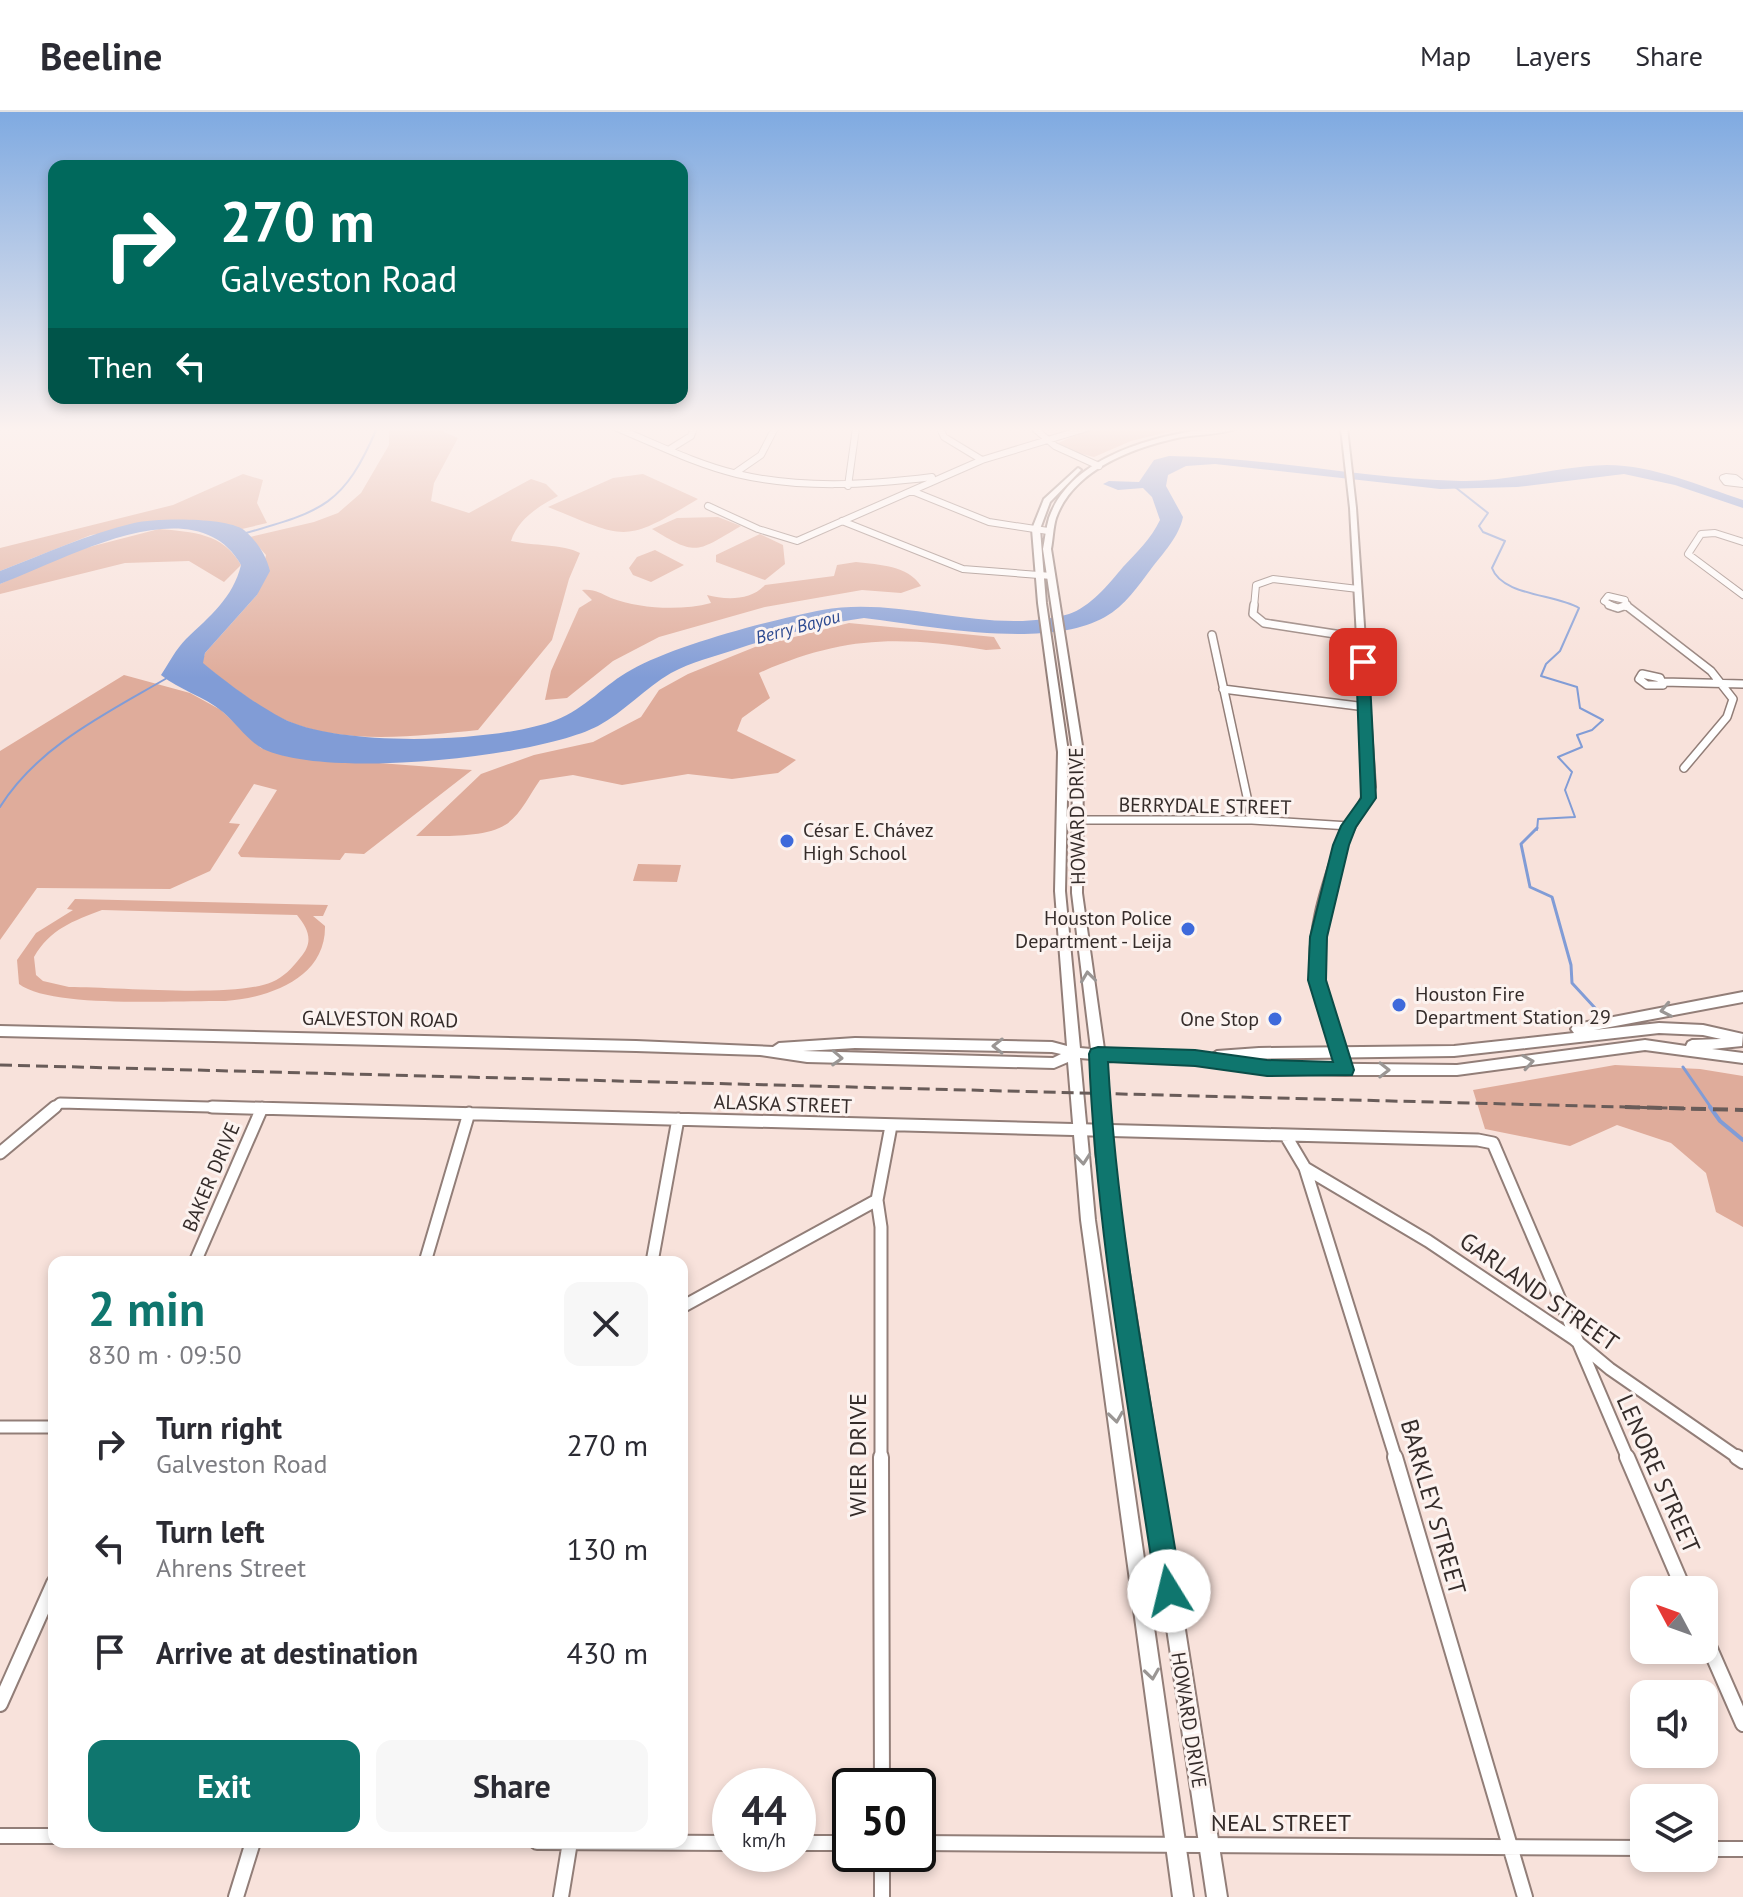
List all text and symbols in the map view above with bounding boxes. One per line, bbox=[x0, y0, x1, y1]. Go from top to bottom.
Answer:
text: Beeline bbox=[40, 31, 162, 80]
text: Map bbox=[1420, 37, 1471, 74]
text: Layers bbox=[1515, 37, 1591, 74]
text: Share bbox=[1635, 37, 1703, 74]
text: 270 m bbox=[220, 185, 375, 257]
icon: right bbox=[88, 192, 192, 296]
text: Galveston Road bbox=[220, 255, 457, 302]
icon: left bbox=[169, 344, 213, 388]
text: Then bbox=[88, 347, 153, 386]
water label: Berry Bayou bbox=[753, 604, 843, 649]
pin bbox=[1329, 628, 1397, 696]
icon: arrive bbox=[1341, 640, 1385, 684]
street label: HOWARD DRIVE bbox=[1063, 747, 1091, 885]
street label: BERRYDALE STREET bbox=[1118, 791, 1292, 821]
place label: César E. Chávez High School bbox=[803, 817, 934, 866]
marker: César E. Chávez High School bbox=[778, 832, 796, 850]
place label: Houston Police Department - Leija bbox=[1015, 905, 1172, 954]
marker: Houston Police Department - Leija bbox=[1179, 920, 1197, 938]
one-way arrow bbox=[1080, 970, 1097, 984]
place label: Houston Fire Department Station 29 bbox=[1415, 981, 1611, 1030]
marker: Houston Fire Department Station 29 bbox=[1390, 996, 1408, 1014]
one-way arrow bbox=[1659, 1001, 1673, 1018]
street label: GALVESTON ROAD bbox=[302, 1005, 458, 1033]
place label: One Stop bbox=[1180, 1006, 1259, 1032]
marker: One Stop bbox=[1266, 1010, 1284, 1028]
one-way arrow bbox=[991, 1037, 1004, 1054]
one-way arrow bbox=[831, 1049, 844, 1066]
one-way arrow bbox=[1521, 1054, 1535, 1071]
one-way arrow bbox=[1378, 1062, 1391, 1079]
street label: ALASKA STREET bbox=[713, 1089, 853, 1119]
street label: BAKER DRIVE bbox=[176, 1118, 246, 1236]
one-way arrow bbox=[1075, 1153, 1092, 1166]
street label: GARLAND STREET bbox=[1454, 1225, 1625, 1358]
text: 2 min bbox=[88, 1277, 205, 1339]
button: close bbox=[564, 1282, 648, 1366]
text: 830 m · 09:50 bbox=[88, 1338, 242, 1371]
street label: LENORE STREET bbox=[1610, 1389, 1707, 1558]
street label: WIER DRIVE bbox=[842, 1393, 873, 1517]
text: Turn right bbox=[156, 1408, 282, 1447]
one-way arrow bbox=[1107, 1410, 1124, 1424]
street label: BARKLEY STREET bbox=[1394, 1416, 1473, 1598]
icon: right bbox=[88, 1422, 132, 1466]
text: 270 m bbox=[567, 1425, 648, 1464]
text: Galveston Road bbox=[156, 1447, 327, 1480]
text: Turn left bbox=[156, 1512, 264, 1551]
icon: left bbox=[88, 1526, 132, 1570]
text: 130 m bbox=[567, 1529, 648, 1568]
position arrow bbox=[1127, 1549, 1211, 1633]
text: Ahrens Street bbox=[156, 1551, 306, 1584]
north arrow bbox=[1630, 1576, 1718, 1664]
map controls bbox=[1630, 1576, 1718, 1872]
icon: arrive bbox=[88, 1630, 132, 1674]
text: Arrive at destination bbox=[156, 1633, 418, 1672]
text: 430 m bbox=[567, 1633, 648, 1672]
street label: HOWARD DRIVE bbox=[1165, 1650, 1213, 1790]
one-way arrow bbox=[1144, 1668, 1161, 1681]
button: sound bbox=[1630, 1680, 1718, 1768]
button: Exit bbox=[88, 1740, 360, 1832]
button: Share bbox=[376, 1740, 648, 1832]
speed limit sign: 50 bbox=[832, 1768, 936, 1872]
text: 44 bbox=[741, 1784, 787, 1836]
button: layers bbox=[1630, 1784, 1718, 1872]
street label: NEAL STREET bbox=[1211, 1807, 1351, 1838]
text: km/h bbox=[742, 1827, 786, 1853]

